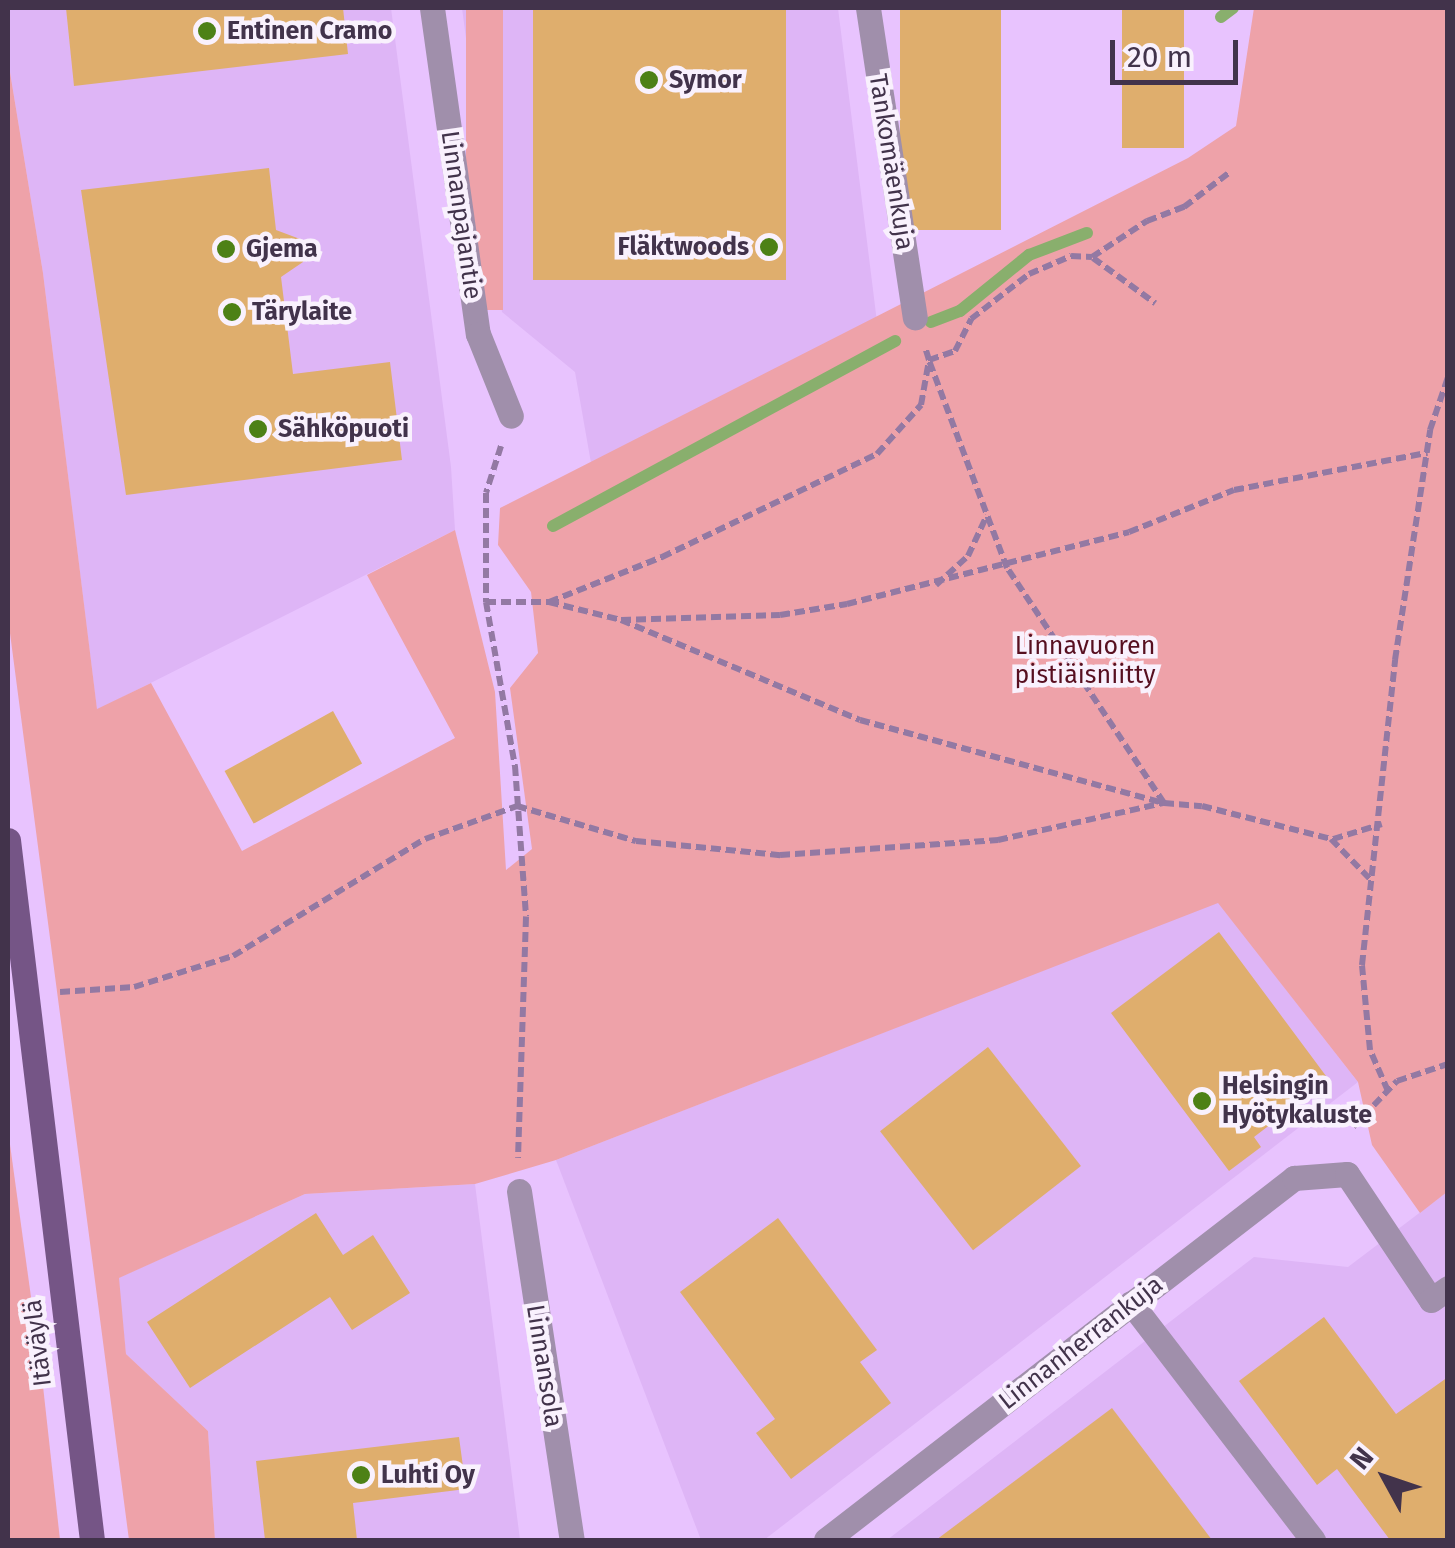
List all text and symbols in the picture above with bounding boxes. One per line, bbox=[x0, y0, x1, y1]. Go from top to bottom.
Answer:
place label: Entinen Cramo bbox=[227, 16, 392, 46]
marker: Entinen Cramo bbox=[196, 20, 218, 42]
scale bar bbox=[1115, 20, 1242, 82]
text: 20 m bbox=[1127, 39, 1192, 75]
place label: Symor bbox=[669, 65, 742, 95]
marker: Symor bbox=[638, 69, 660, 91]
street label: Tankomäenkuja bbox=[862, 72, 920, 252]
street label: Linnanpajantie bbox=[434, 129, 488, 301]
place label: Fläktwoods bbox=[618, 232, 749, 262]
place label: Gjema bbox=[246, 234, 318, 264]
marker: Fläktwoods bbox=[758, 236, 780, 258]
marker: Gjema bbox=[215, 238, 237, 260]
place label: Tärylaite bbox=[252, 297, 352, 327]
marker: Tärylaite bbox=[221, 301, 243, 323]
place label: Sähköpuoti bbox=[278, 414, 409, 444]
marker: Sähköpuoti bbox=[247, 418, 269, 440]
park label: Linnavuoren pistiäisniitty bbox=[1015, 632, 1155, 691]
place label: Helsingin Hyötykaluste bbox=[1222, 1072, 1372, 1131]
marker: Helsingin Hyötykaluste bbox=[1191, 1090, 1213, 1112]
street label: Linnanherrankuja bbox=[993, 1270, 1169, 1416]
street label: Itäväylä bbox=[18, 1298, 58, 1388]
street label: Linnansola bbox=[519, 1302, 569, 1430]
north arrow bbox=[1335, 1428, 1435, 1528]
text: N bbox=[1343, 1441, 1380, 1476]
place label: Luhti Oy bbox=[381, 1460, 475, 1490]
marker: Luhti Oy bbox=[350, 1464, 372, 1486]

